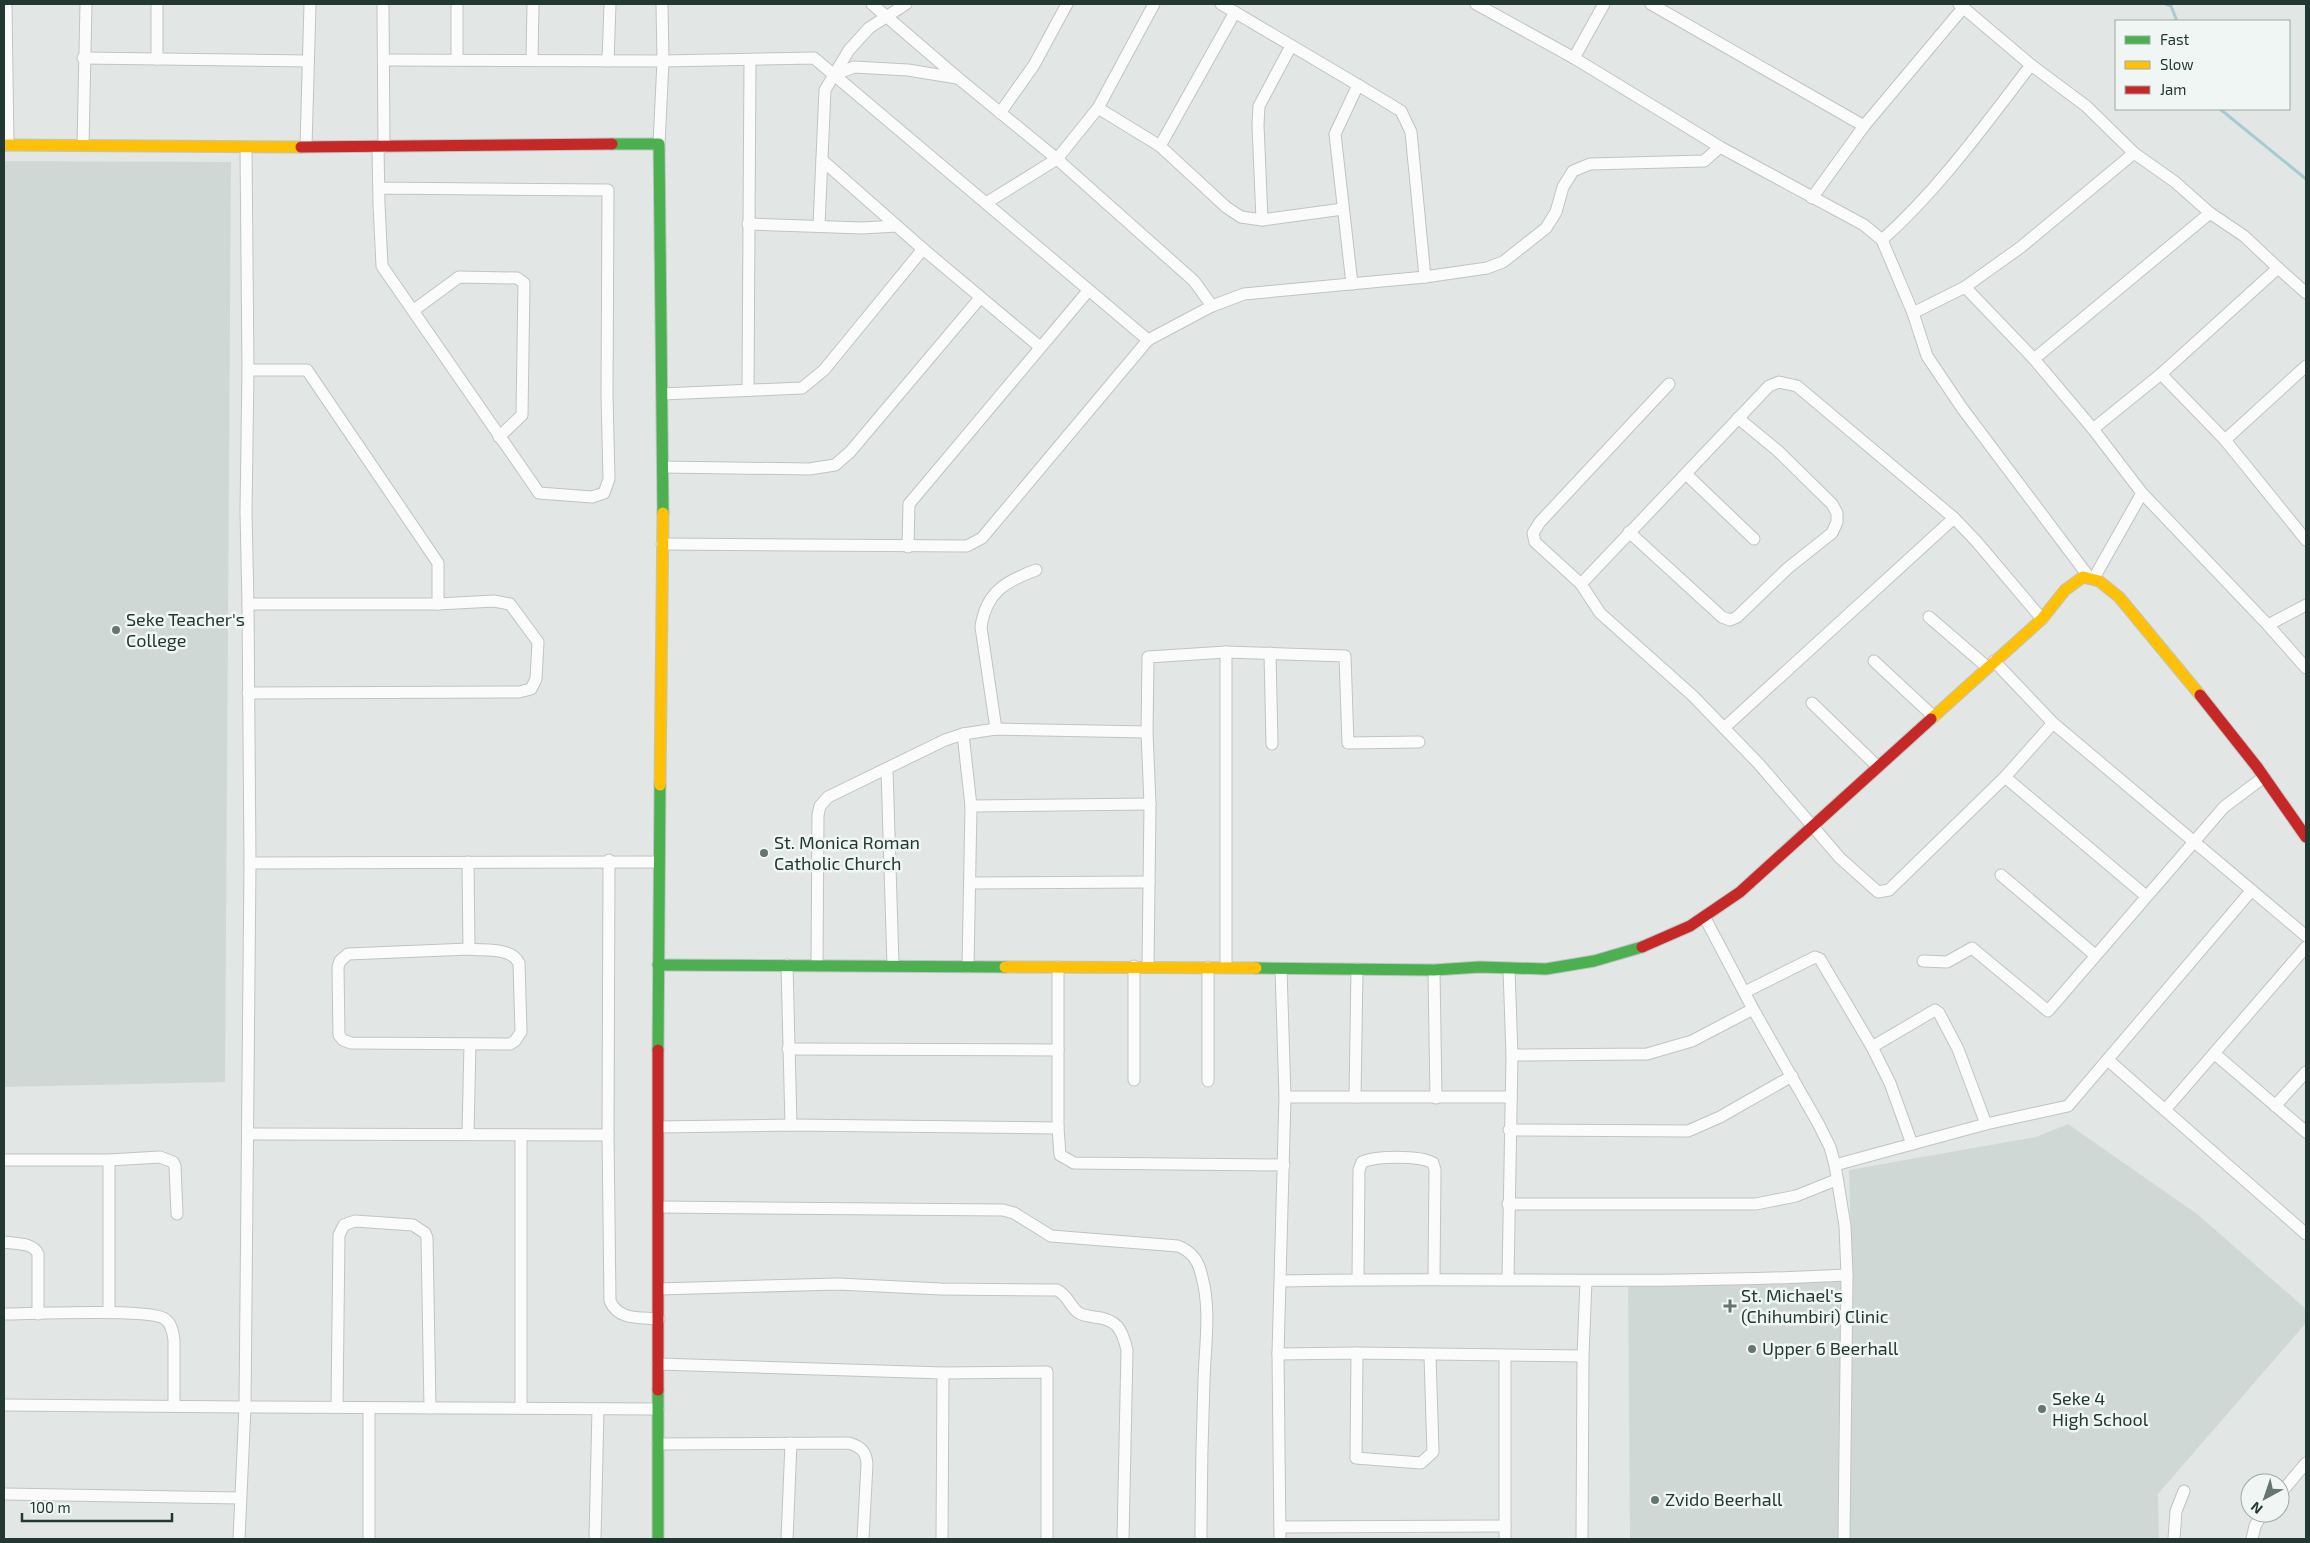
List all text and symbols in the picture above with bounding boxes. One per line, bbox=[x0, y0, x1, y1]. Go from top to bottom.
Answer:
legend bbox=[2115, 20, 2290, 110]
text: Fast bbox=[2160, 30, 2190, 48]
text: Slow bbox=[2160, 55, 2194, 73]
text: Jam bbox=[2160, 80, 2186, 98]
place label: Seke Teacher's College bbox=[126, 608, 245, 651]
marker: Seke Teacher's College bbox=[110, 624, 122, 636]
place label: St. Monica Roman Catholic Church bbox=[774, 831, 920, 874]
marker: St. Monica Roman Catholic Church bbox=[758, 847, 770, 859]
place label: St. Michael's (Chihumbiri) Clinic bbox=[1741, 1284, 1889, 1327]
marker: St. Michael's (Chihumbiri) Clinic bbox=[1723, 1299, 1737, 1313]
place label: Upper 6 Beerhall bbox=[1762, 1337, 1899, 1359]
marker: Upper 6 Beerhall bbox=[1746, 1343, 1758, 1355]
place label: Seke 4 High School bbox=[2052, 1387, 2149, 1430]
marker: Seke 4 High School bbox=[2036, 1403, 2048, 1415]
north arrow bbox=[2240, 1473, 2290, 1523]
place label: Zvido Beerhall bbox=[1665, 1488, 1783, 1510]
scale bar bbox=[22, 1490, 172, 1522]
marker: Zvido Beerhall bbox=[1649, 1494, 1661, 1506]
text: 100 m bbox=[30, 1498, 71, 1516]
text: N bbox=[2247, 1499, 2266, 1518]

